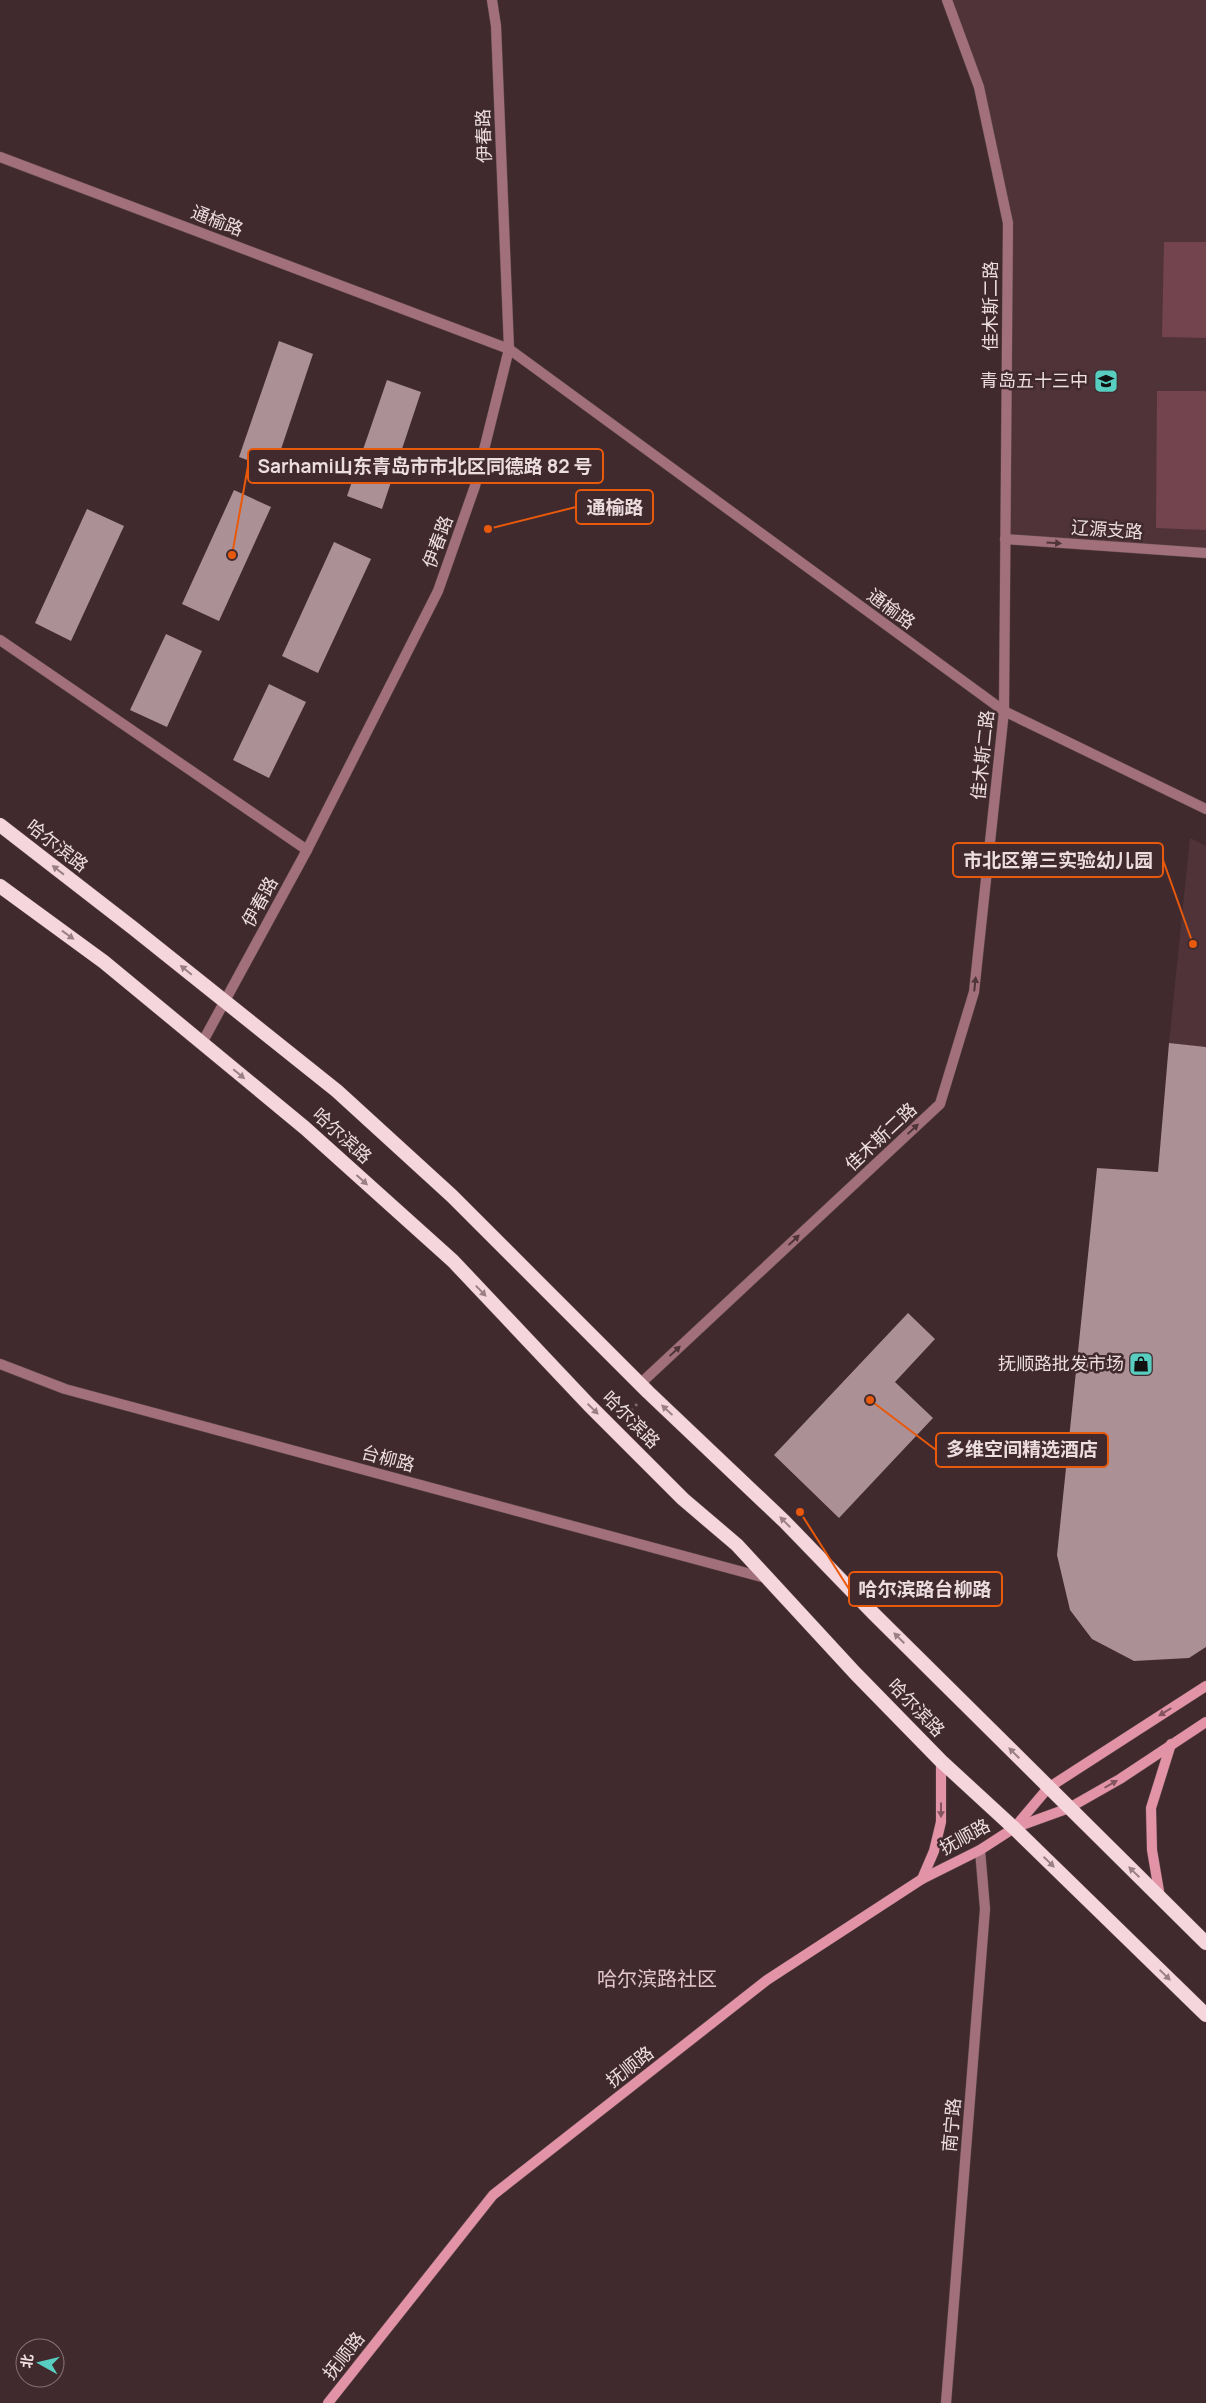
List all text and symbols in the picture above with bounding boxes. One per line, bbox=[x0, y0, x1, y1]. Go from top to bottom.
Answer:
street label: 伊春路 bbox=[470, 109, 496, 163]
street label: 通榆路 bbox=[188, 199, 247, 241]
street label: 佳木斯二路 bbox=[978, 261, 1002, 351]
place label: 青岛五十三中 bbox=[980, 368, 1088, 392]
school or university icon: 青岛五十三中 bbox=[1093, 368, 1119, 394]
callout: Sarhami山东青岛市市北区同德路 82 号 bbox=[248, 449, 603, 483]
text: Sarhami山东青岛市市北区同德路 82 号 bbox=[258, 453, 592, 479]
callout: 通榆路 bbox=[576, 490, 653, 524]
text: 通榆路 bbox=[586, 494, 644, 520]
street label: 伊春路 bbox=[417, 512, 458, 571]
street label: 辽源支路 bbox=[1070, 515, 1144, 543]
one-way arrow bbox=[1046, 539, 1062, 547]
street label: 通榆路 bbox=[863, 583, 920, 634]
street label: 佳木斯二路 bbox=[965, 709, 999, 801]
street label: 哈尔滨路 bbox=[22, 814, 93, 877]
callout: 市北区第三实验幼儿园 bbox=[953, 843, 1163, 877]
text: 市北区第三实验幼儿园 bbox=[963, 847, 1153, 873]
one-way arrow bbox=[52, 865, 65, 876]
street label: 伊春路 bbox=[236, 872, 283, 931]
one-way arrow bbox=[61, 930, 75, 940]
one-way arrow bbox=[180, 965, 193, 976]
one-way arrow bbox=[971, 976, 979, 992]
one-way arrow bbox=[233, 1068, 246, 1079]
street label: 佳木斯二路 bbox=[839, 1097, 921, 1176]
street label: 哈尔滨路 bbox=[308, 1102, 377, 1168]
one-way arrow bbox=[907, 1124, 920, 1135]
one-way arrow bbox=[356, 1174, 368, 1186]
one-way arrow bbox=[788, 1234, 800, 1246]
one-way arrow bbox=[475, 1285, 487, 1297]
one-way arrow bbox=[669, 1345, 681, 1357]
place label: 抚顺路批发市场 bbox=[998, 1351, 1124, 1375]
shop icon: 抚顺路批发市场 bbox=[1128, 1351, 1154, 1377]
street label: 哈尔滨路 bbox=[598, 1385, 666, 1453]
one-way arrow bbox=[587, 1402, 599, 1414]
one-way arrow bbox=[662, 1404, 674, 1416]
callout: 多维空间精选酒店 bbox=[936, 1433, 1108, 1467]
text: 多维空间精选酒店 bbox=[946, 1436, 1098, 1462]
street label: 台柳路 bbox=[359, 1439, 417, 1477]
one-way arrow bbox=[780, 1516, 792, 1528]
callout: 哈尔滨路台柳路 bbox=[849, 1572, 1002, 1606]
text: 哈尔滨路台柳路 bbox=[858, 1576, 992, 1602]
one-way arrow bbox=[893, 1633, 905, 1645]
street label: 哈尔滨路 bbox=[883, 1673, 950, 1742]
one-way arrow bbox=[1158, 1708, 1171, 1717]
one-way arrow bbox=[1008, 1748, 1020, 1760]
one-way arrow bbox=[1104, 1780, 1119, 1788]
one-way arrow bbox=[937, 1802, 945, 1818]
street label: 抚顺路 bbox=[935, 1813, 994, 1860]
one-way arrow bbox=[1043, 1856, 1055, 1868]
one-way arrow bbox=[1128, 1866, 1140, 1878]
district label: 哈尔滨路社区 bbox=[597, 1965, 717, 1992]
one-way arrow bbox=[1159, 1969, 1171, 1981]
street label: 抚顺路 bbox=[601, 2040, 658, 2092]
street label: 南宁路 bbox=[937, 2097, 965, 2153]
street label: 抚顺路 bbox=[317, 2327, 369, 2384]
north arrow bbox=[15, 2338, 65, 2388]
text: 北 bbox=[16, 2353, 37, 2369]

